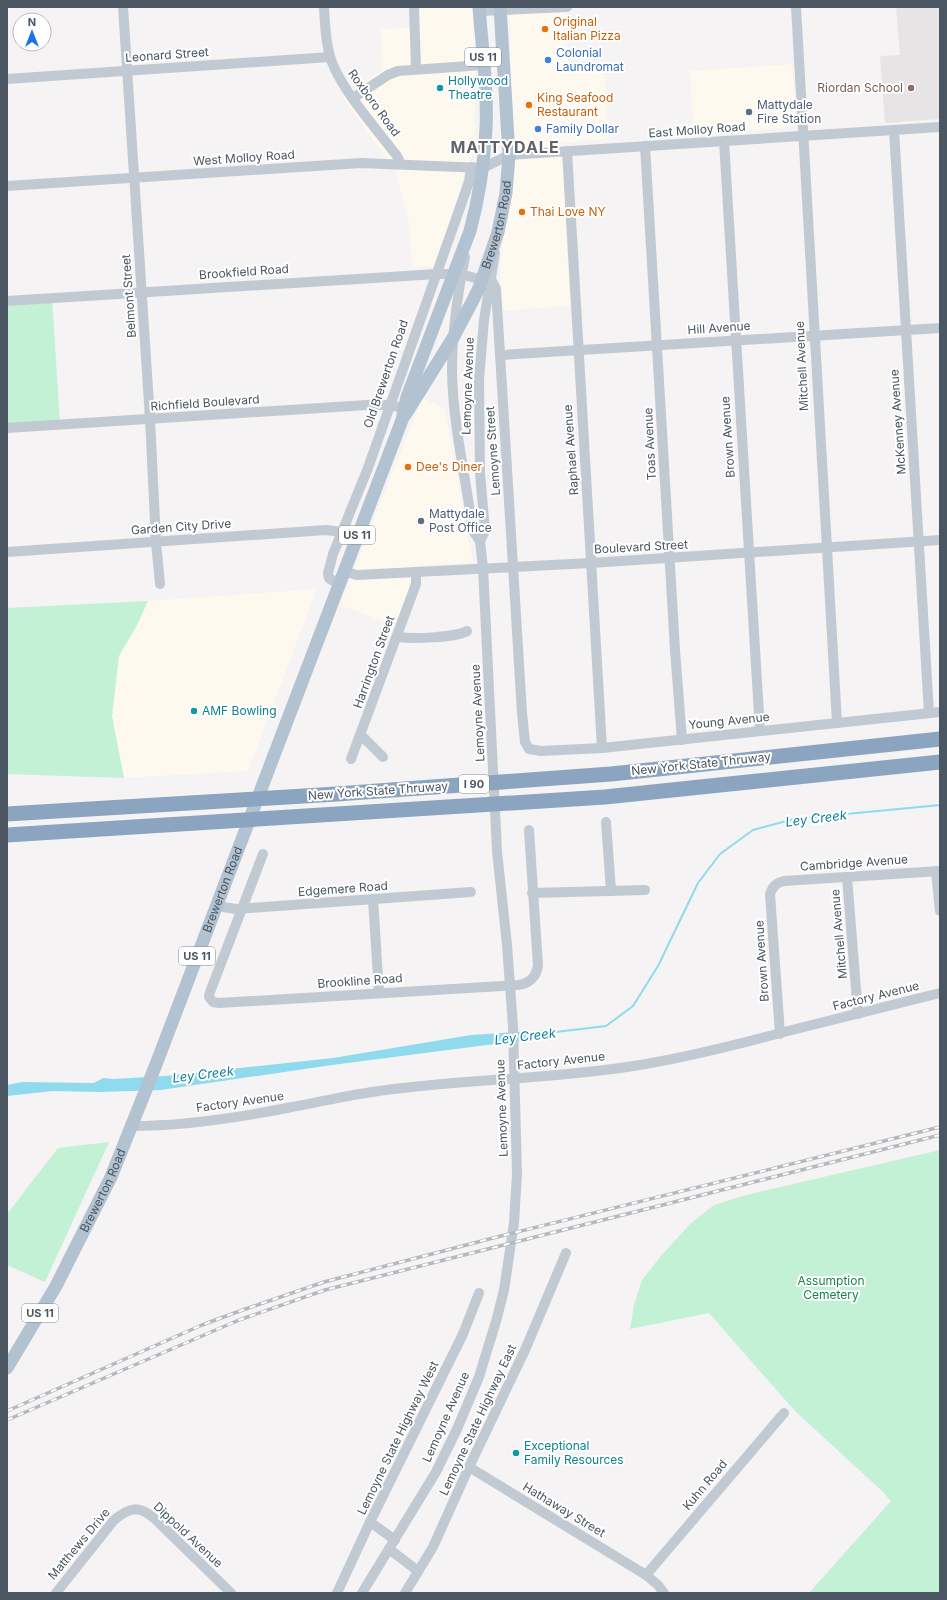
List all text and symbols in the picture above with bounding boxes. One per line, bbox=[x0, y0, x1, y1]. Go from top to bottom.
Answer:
north arrow bbox=[12, 12, 52, 52]
place label: Original Italian Pizza bbox=[553, 14, 621, 43]
text: N bbox=[28, 15, 36, 29]
marker: Original Italian Pizza bbox=[540, 24, 550, 34]
street label: Leonard Street bbox=[125, 44, 209, 65]
place label: Colonial Laundromat bbox=[556, 45, 624, 74]
road number: US 11 bbox=[465, 48, 501, 66]
marker: Colonial Laundromat bbox=[543, 55, 553, 65]
street label: Roxboro Road bbox=[345, 66, 404, 139]
place label: Hollywood Theatre bbox=[448, 73, 508, 102]
place label: Riordan School bbox=[817, 80, 903, 95]
marker: Hollywood Theatre bbox=[435, 83, 445, 93]
marker: Riordan School bbox=[906, 83, 916, 93]
place label: King Seafood Restaurant bbox=[537, 90, 613, 119]
place label: Mattydale Fire Station bbox=[757, 97, 821, 126]
marker: King Seafood Restaurant bbox=[524, 100, 534, 110]
marker: Mattydale Fire Station bbox=[744, 107, 754, 117]
street label: East Molloy Road bbox=[648, 119, 746, 140]
place label: Family Dollar bbox=[546, 121, 619, 136]
marker: Family Dollar bbox=[533, 124, 543, 134]
district label: MATTYDALE bbox=[450, 137, 560, 157]
street label: West Molloy Road bbox=[193, 146, 295, 169]
street label: Brewerton Road bbox=[478, 180, 514, 271]
place label: Thai Love NY bbox=[530, 204, 606, 219]
marker: Thai Love NY bbox=[517, 207, 527, 217]
street label: Belmont Street bbox=[118, 254, 139, 338]
street label: Brookfield Road bbox=[199, 261, 289, 282]
street label: Old Brewerton Road bbox=[360, 318, 411, 430]
street label: Hill Avenue bbox=[687, 318, 751, 337]
street label: Mitchell Avenue bbox=[792, 321, 811, 411]
street label: Lemoyne Avenue bbox=[458, 337, 477, 435]
street label: McKenney Avenue bbox=[886, 369, 909, 475]
street label: Richfield Boulevard bbox=[150, 391, 260, 414]
street label: Brown Avenue bbox=[717, 396, 738, 478]
street label: Raphael Avenue bbox=[560, 404, 581, 496]
street label: Lemoyne Street bbox=[482, 406, 503, 496]
street label: Toas Avenue bbox=[640, 407, 659, 481]
place label: Dee's Diner bbox=[416, 459, 482, 474]
marker: Dee's Diner bbox=[403, 462, 413, 472]
place label: Mattydale Post Office bbox=[429, 506, 492, 535]
street label: Garden City Drive bbox=[130, 516, 232, 537]
marker: Mattydale Post Office bbox=[416, 516, 426, 526]
road number: US 11 bbox=[339, 526, 375, 544]
street label: Boulevard Street bbox=[594, 537, 688, 556]
street label: Harrington Street bbox=[350, 613, 397, 710]
street label: Lemoyne Avenue bbox=[467, 664, 488, 762]
place label: AMF Bowling bbox=[202, 703, 277, 718]
marker: AMF Bowling bbox=[189, 706, 199, 716]
street label: Young Avenue bbox=[688, 709, 770, 732]
street label: New York State Thruway bbox=[630, 749, 772, 778]
road number: I 90 bbox=[459, 775, 489, 793]
street label: New York State Thruway bbox=[307, 778, 449, 803]
water label: Ley Creek bbox=[784, 806, 849, 830]
street label: Brewerton Road bbox=[199, 844, 245, 934]
street label: Cambridge Avenue bbox=[799, 851, 908, 874]
street label: Edgemere Road bbox=[298, 878, 388, 899]
street label: Mitchell Avenue bbox=[827, 889, 850, 979]
street label: Brown Avenue bbox=[751, 920, 772, 1002]
road number: US 11 bbox=[179, 947, 215, 965]
street label: Brookline Road bbox=[317, 970, 403, 991]
street label: Factory Avenue bbox=[831, 978, 921, 1013]
water label: Ley Creek bbox=[493, 1024, 558, 1048]
street label: Factory Avenue bbox=[516, 1048, 606, 1073]
street label: Lemoyne Avenue bbox=[492, 1059, 511, 1157]
water label: Ley Creek bbox=[171, 1062, 236, 1086]
street label: Factory Avenue bbox=[195, 1088, 285, 1115]
street label: Brewerton Road bbox=[76, 1146, 129, 1235]
park label: Assumption Cemetery bbox=[797, 1273, 865, 1302]
road number: US 11 bbox=[22, 1304, 58, 1322]
street label: Lemoyne State Highway East bbox=[436, 1342, 519, 1498]
street label: Lemoyne State Highway West bbox=[354, 1358, 441, 1517]
street label: Lemoyne Avenue bbox=[419, 1369, 472, 1464]
place label: Exceptional Family Resources bbox=[524, 1438, 624, 1467]
marker: Exceptional Family Resources bbox=[511, 1448, 521, 1458]
street label: Kuhn Road bbox=[679, 1456, 730, 1513]
street label: Hathaway Street bbox=[520, 1479, 608, 1540]
street label: Dippold Avenue bbox=[151, 1499, 226, 1571]
street label: Matthews Drive bbox=[44, 1505, 113, 1582]

